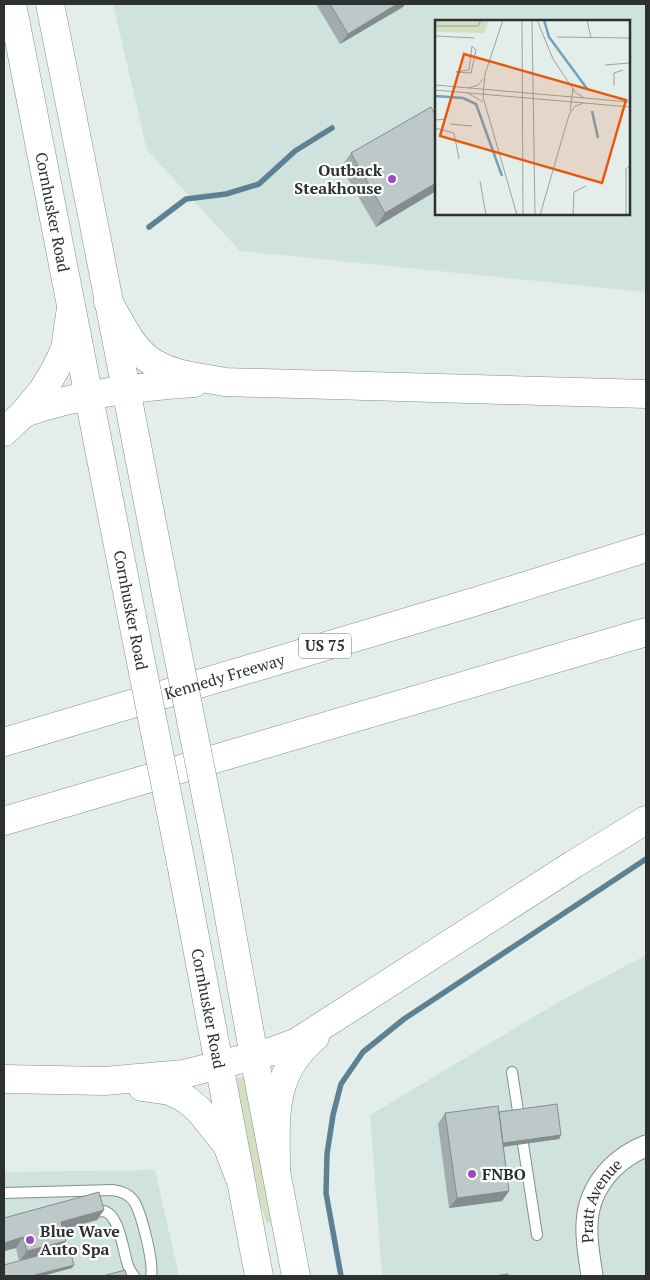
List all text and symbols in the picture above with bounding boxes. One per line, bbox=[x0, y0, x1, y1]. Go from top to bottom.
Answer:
inset map bbox=[435, 20, 630, 215]
street label: Cornhusker Road bbox=[30, 150, 75, 274]
place label: Outback Steakhouse bbox=[294, 159, 383, 199]
marker: Outback Steakhouse bbox=[386, 173, 398, 185]
street label: Cornhusker Road bbox=[109, 548, 153, 672]
road number: US 75 bbox=[299, 634, 351, 658]
street label: Kennedy Freeway bbox=[162, 648, 288, 705]
street label: Cornhusker Road bbox=[186, 946, 231, 1070]
street label: Pratt Avenue bbox=[576, 1153, 626, 1244]
place label: FNBO bbox=[482, 1163, 526, 1185]
marker: FNBO bbox=[466, 1168, 478, 1180]
place label: Blue Wave Auto Spa bbox=[40, 1220, 120, 1260]
marker: Blue Wave Auto Spa bbox=[24, 1234, 36, 1246]

